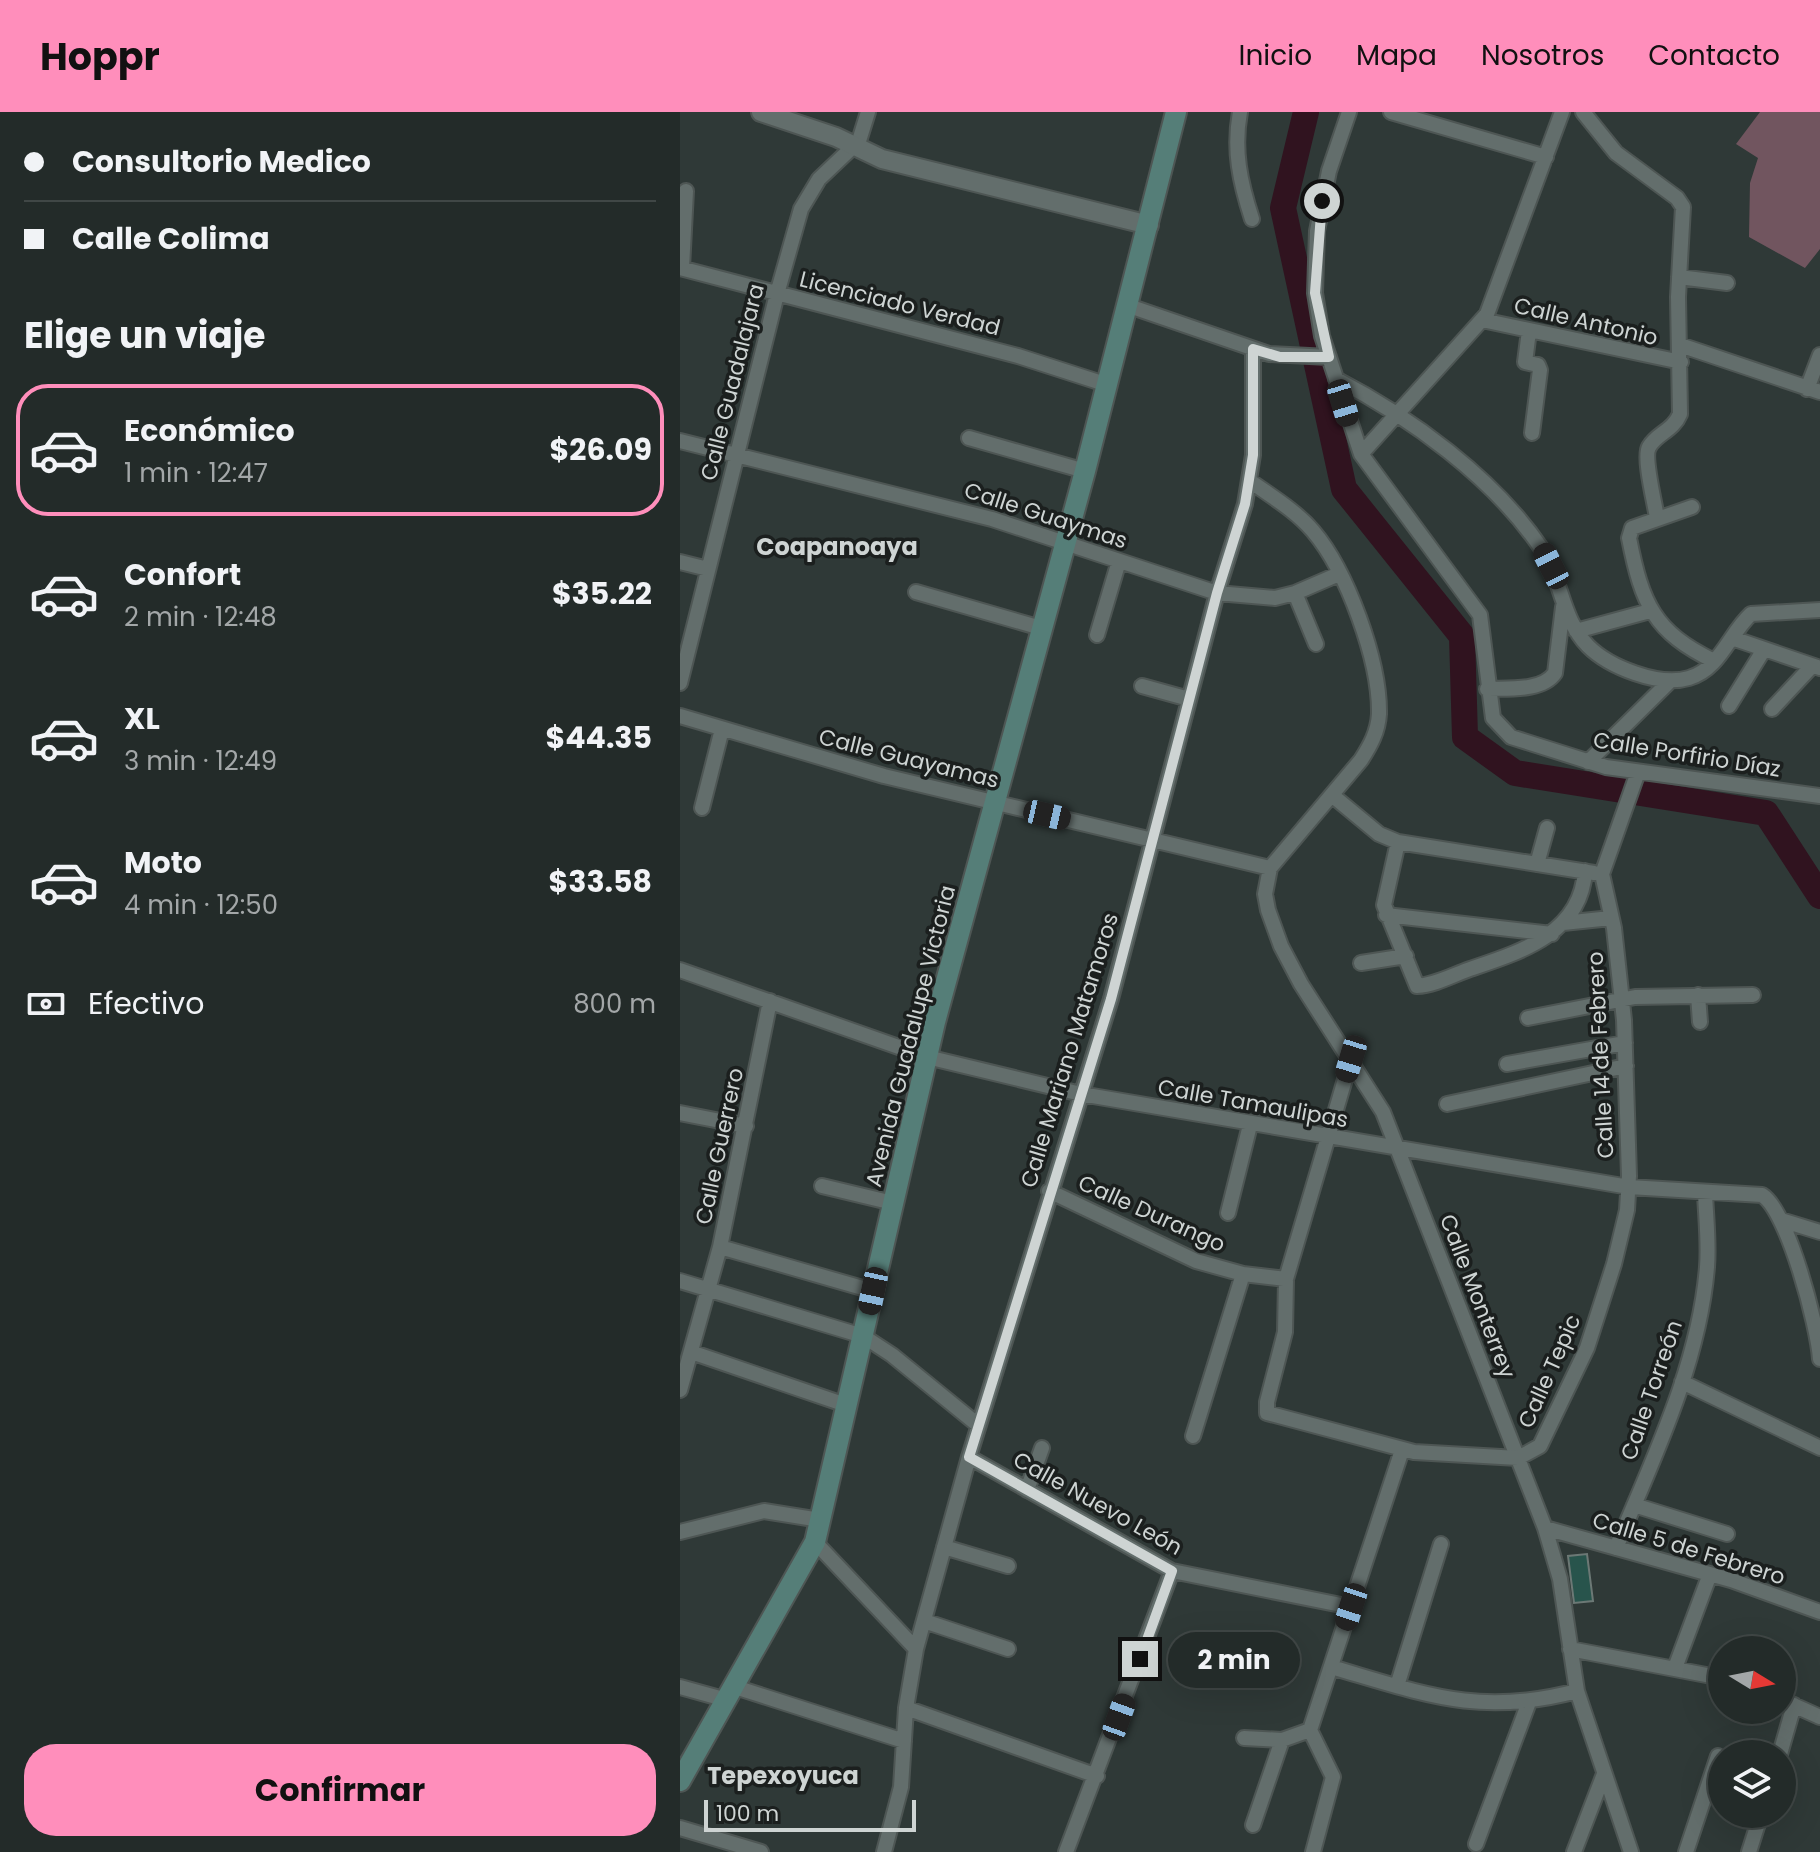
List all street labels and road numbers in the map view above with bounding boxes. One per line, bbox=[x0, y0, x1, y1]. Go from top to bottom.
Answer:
street label: Licenciado Verdad bbox=[796, 264, 1003, 343]
street label: Calle Guadalajara bbox=[693, 281, 772, 484]
street label: Calle Antonio bbox=[1511, 290, 1661, 353]
street label: Calle Guaymas bbox=[960, 475, 1131, 556]
street label: Calle Guayamas bbox=[816, 721, 1002, 796]
street label: Calle Porfirio Díaz bbox=[1591, 724, 1783, 785]
street label: Avenida Guadalupe Victoria bbox=[858, 882, 963, 1190]
street label: Calle Mariano Matamoros bbox=[1013, 909, 1126, 1191]
street label: Calle 14 de Febrero bbox=[1580, 951, 1621, 1159]
street label: Calle Guerrero bbox=[688, 1065, 751, 1227]
street label: Calle Tamaulipas bbox=[1155, 1072, 1350, 1135]
street label: Calle Durango bbox=[1073, 1167, 1230, 1260]
street label: Calle Monterrey bbox=[1432, 1210, 1523, 1383]
street label: Calle Tepic bbox=[1511, 1309, 1588, 1433]
street label: Calle Torreón bbox=[1613, 1316, 1690, 1464]
street label: Calle Nuevo León bbox=[1008, 1444, 1188, 1563]
street label: Calle 5 de Febrero bbox=[1589, 1504, 1789, 1593]

